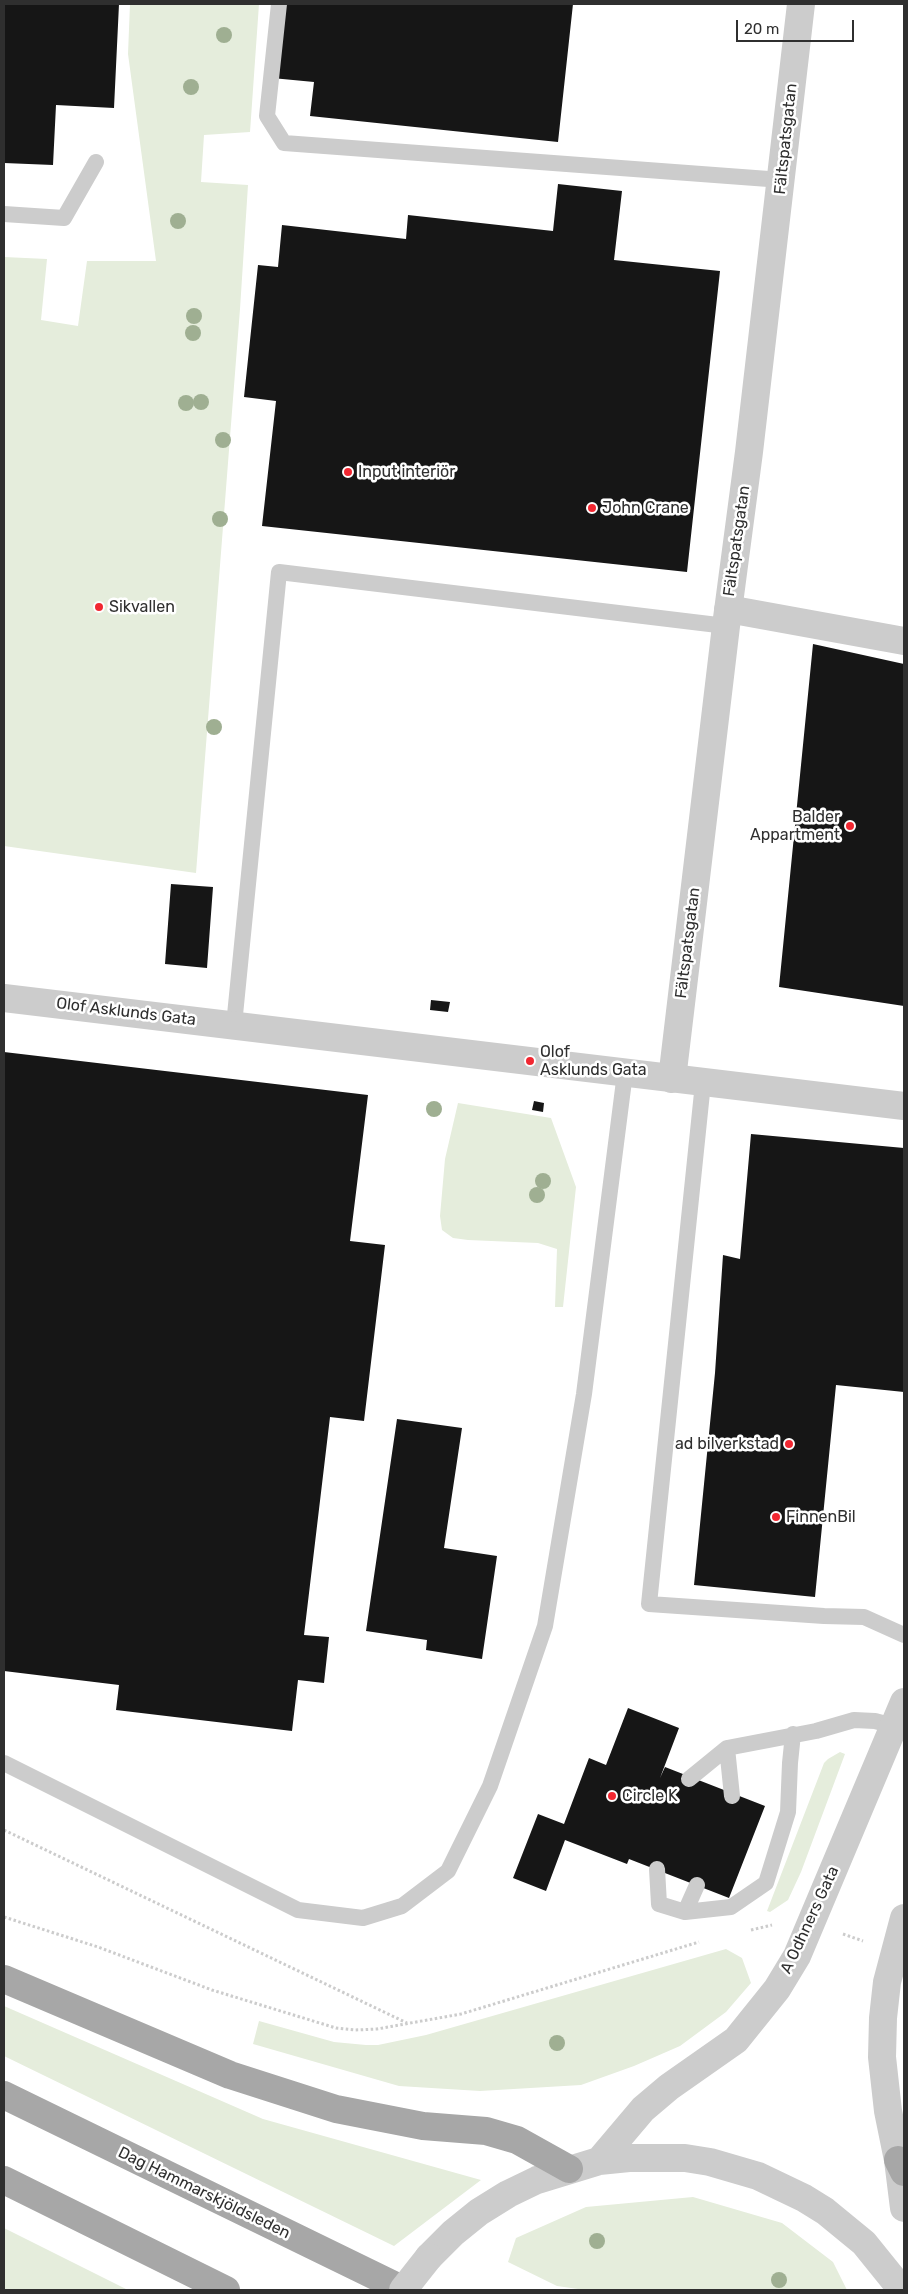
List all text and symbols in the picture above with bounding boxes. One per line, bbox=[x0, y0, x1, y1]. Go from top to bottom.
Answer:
scale bar bbox=[738, 10, 856, 42]
text: 20 m bbox=[744, 20, 779, 38]
street label: Fältspatsgatan bbox=[771, 82, 801, 196]
place label: Input interiör bbox=[358, 462, 455, 482]
marker: Input interiör bbox=[342, 466, 354, 478]
street label: Fältspatsgatan bbox=[720, 484, 754, 598]
place label: John Crane bbox=[602, 498, 689, 518]
marker: John Crane bbox=[586, 502, 598, 514]
place label: Sikvallen bbox=[109, 597, 175, 617]
marker: Sikvallen bbox=[93, 601, 105, 613]
place label: Balder Appartment bbox=[750, 807, 840, 845]
marker: Balder Appartment bbox=[844, 820, 856, 832]
street label: Fältspatsgatan bbox=[672, 886, 704, 1000]
street label: Olof Asklunds Gata bbox=[55, 994, 197, 1030]
place label: Olof Asklunds Gata bbox=[540, 1042, 647, 1080]
marker: Olof Asklunds Gata bbox=[524, 1055, 536, 1067]
place label: ad bilverkstad bbox=[675, 1434, 779, 1454]
marker: ad bilverkstad bbox=[783, 1438, 795, 1450]
place label: FinnenBil bbox=[786, 1507, 856, 1527]
marker: FinnenBil bbox=[770, 1511, 782, 1523]
place label: Circle K bbox=[622, 1786, 678, 1806]
marker: Circle K bbox=[606, 1790, 618, 1802]
street label: A Odhners Gata bbox=[777, 1863, 843, 1977]
street label: Dag Hammarskjöldsleden bbox=[115, 2143, 293, 2243]

